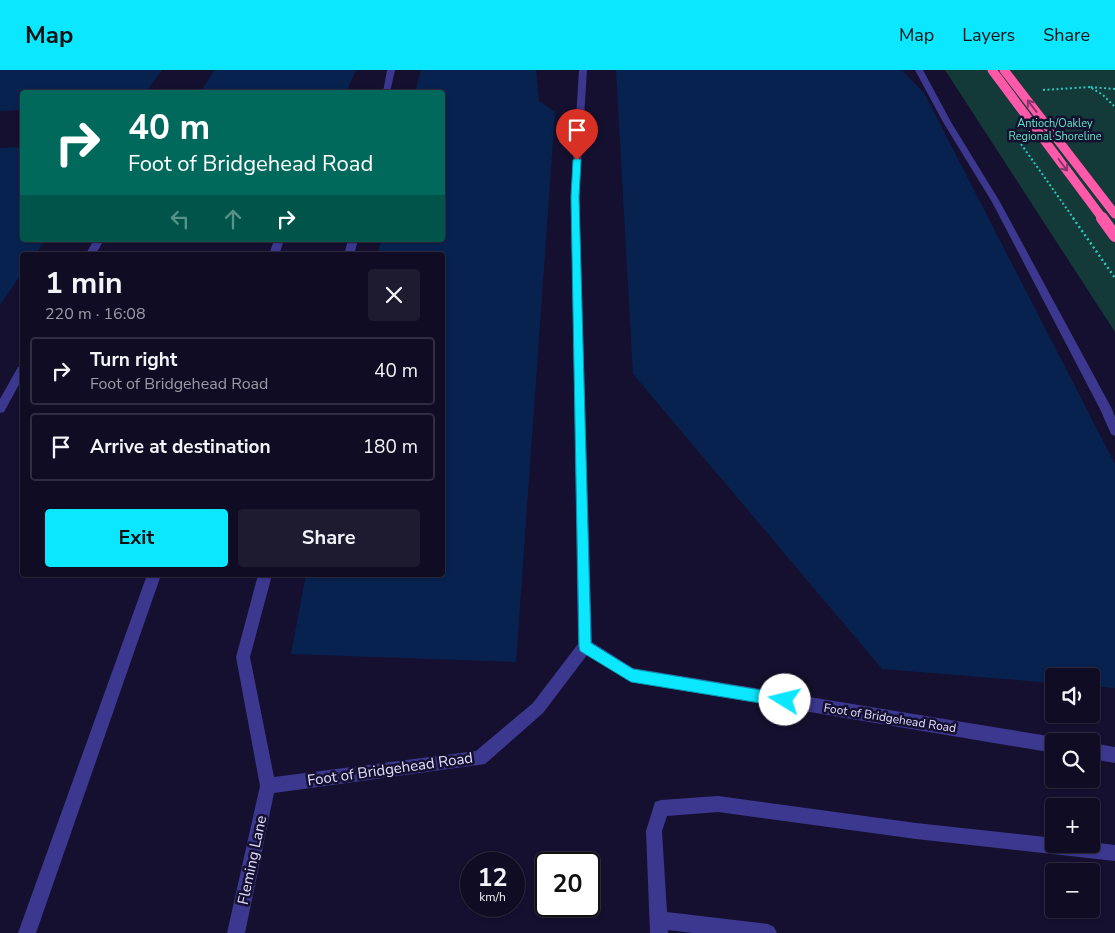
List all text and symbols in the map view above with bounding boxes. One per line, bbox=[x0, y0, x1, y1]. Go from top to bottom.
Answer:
text: Map bbox=[25, 19, 73, 51]
text: Map bbox=[899, 23, 934, 47]
text: Layers bbox=[962, 23, 1015, 47]
text: Share bbox=[1043, 23, 1090, 47]
one-way arrow bbox=[1027, 99, 1037, 113]
text: 40 m bbox=[128, 104, 210, 151]
pin bbox=[556, 109, 598, 160]
icon: right bbox=[45, 110, 110, 175]
icon: arrive bbox=[563, 116, 591, 144]
park label: Antioch/Oakley Regional Shoreline bbox=[1008, 116, 1102, 144]
text: Foot of Bridgehead Road bbox=[128, 149, 373, 179]
one-way arrow bbox=[1057, 158, 1068, 171]
icon: left bbox=[166, 205, 194, 233]
icon: ahead bbox=[219, 205, 247, 233]
icon: right bbox=[272, 205, 300, 233]
text: 1 min bbox=[45, 263, 123, 304]
button: close bbox=[368, 269, 420, 321]
text: 220 m · 16:08 bbox=[45, 303, 146, 325]
text: Turn right bbox=[90, 347, 177, 373]
icon: right bbox=[47, 357, 75, 385]
text: 40 m bbox=[374, 358, 418, 384]
text: Foot of Bridgehead Road bbox=[90, 373, 268, 395]
icon: arrive bbox=[47, 433, 75, 461]
text: Arrive at destination bbox=[90, 434, 271, 460]
text: 180 m bbox=[363, 434, 418, 460]
button: Exit bbox=[45, 509, 228, 567]
button: Share bbox=[238, 509, 420, 567]
map controls bbox=[1045, 668, 1100, 918]
button: sound bbox=[1045, 668, 1100, 723]
position arrow bbox=[758, 673, 810, 725]
street label: Foot of Bridgehead Road bbox=[823, 700, 957, 736]
button: search bbox=[1045, 733, 1100, 788]
street label: Foot of Bridgehead Road bbox=[306, 747, 474, 791]
button: + bbox=[1045, 798, 1100, 853]
street label: Fleming Lane bbox=[233, 814, 271, 906]
speed limit sign: 20 bbox=[535, 852, 600, 917]
text: 12 bbox=[477, 861, 508, 895]
button: − bbox=[1045, 863, 1100, 918]
text: km/h bbox=[479, 889, 506, 905]

